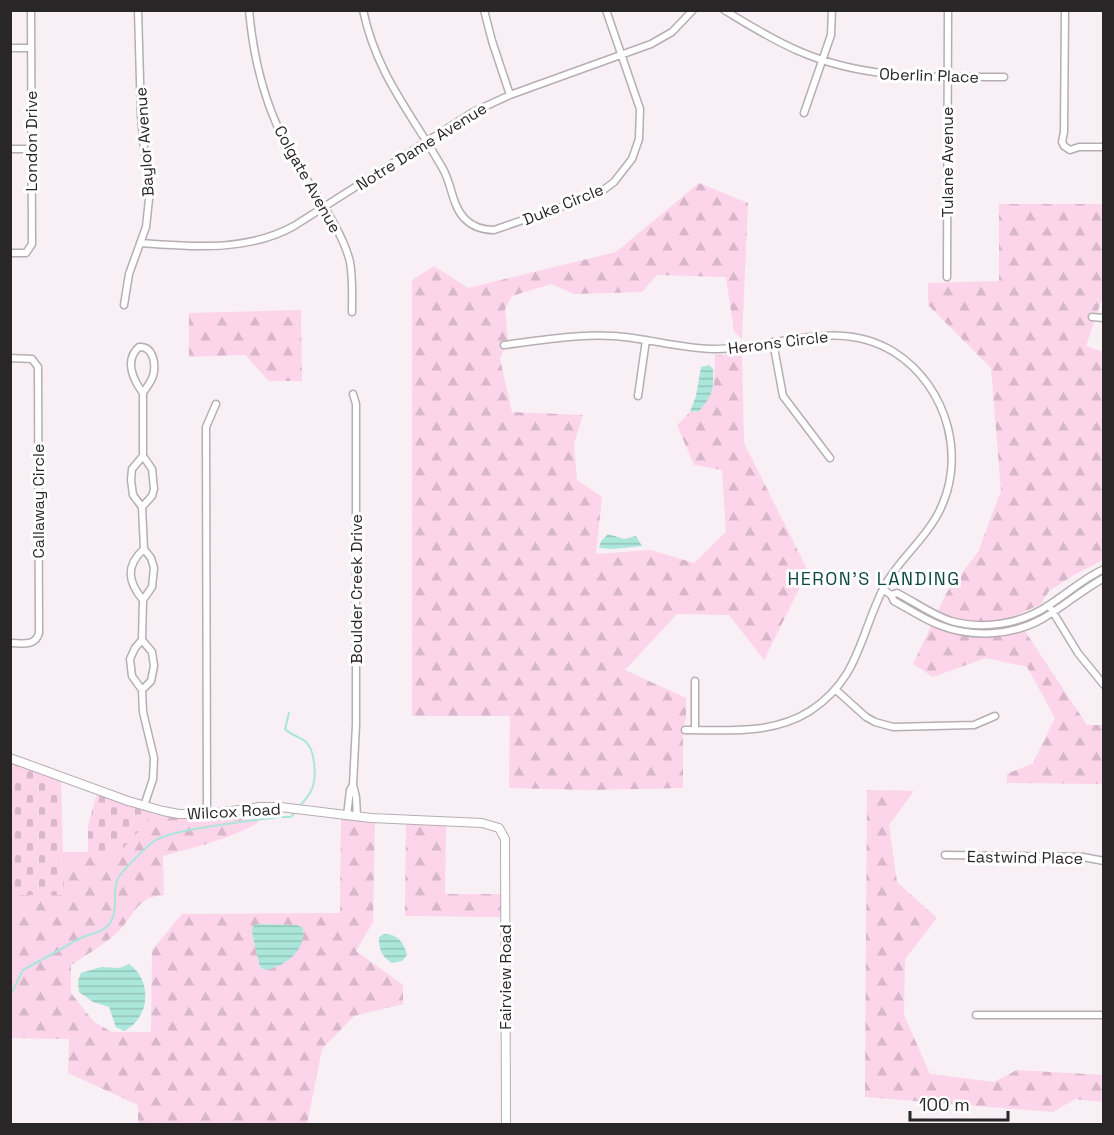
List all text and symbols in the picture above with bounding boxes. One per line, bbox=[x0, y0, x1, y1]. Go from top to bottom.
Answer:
street label: Oberlin Place bbox=[879, 63, 979, 88]
street label: Baylor Avenue bbox=[130, 87, 159, 197]
street label: London Drive bbox=[21, 91, 42, 191]
street label: Notre Dame Avenue bbox=[352, 98, 491, 195]
street label: Tulane Avenue bbox=[937, 107, 958, 217]
street label: Colgate Avenue bbox=[269, 122, 346, 237]
street label: Duke Circle bbox=[520, 179, 607, 230]
street label: Herons Circle bbox=[727, 326, 829, 359]
street label: Callaway Circle bbox=[28, 444, 49, 558]
street label: Boulder Creek Drive bbox=[346, 514, 367, 664]
district label: HERON'S LANDING bbox=[787, 567, 961, 590]
street label: Wilcox Road bbox=[187, 799, 281, 824]
street label: Eastwind Place bbox=[967, 846, 1083, 869]
street label: Fairview Road bbox=[495, 924, 516, 1030]
scale bar bbox=[910, 1084, 1008, 1122]
text: 100 m bbox=[919, 1093, 970, 1116]

